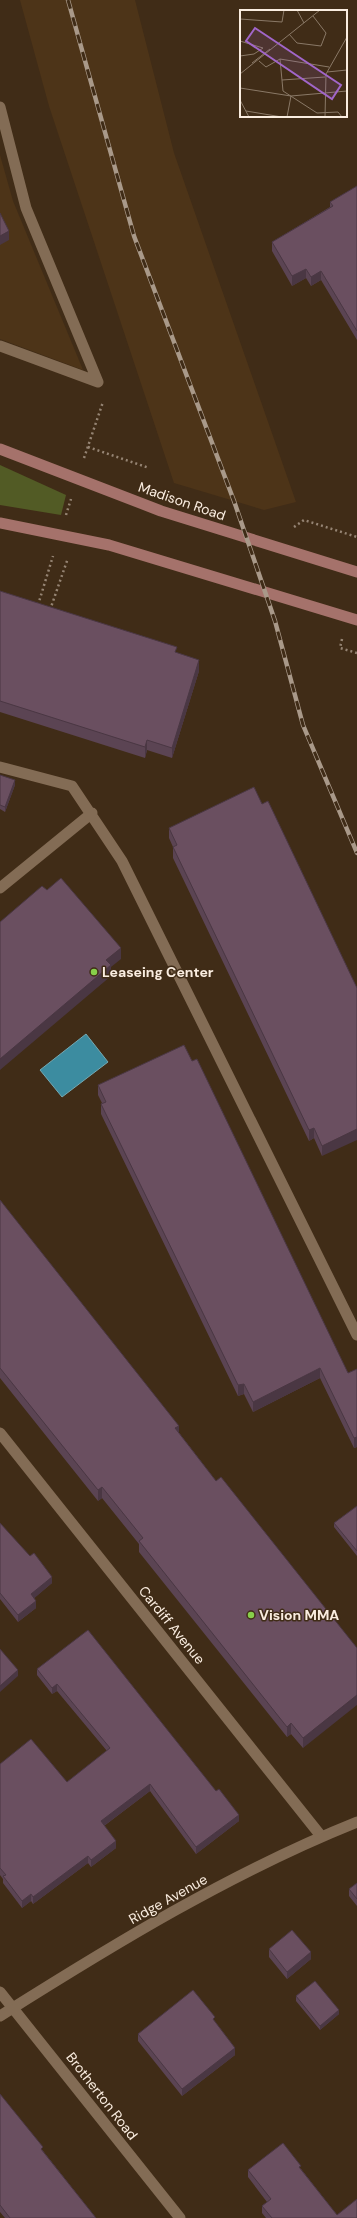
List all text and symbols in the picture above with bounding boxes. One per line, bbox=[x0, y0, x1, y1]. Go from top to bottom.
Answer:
inset map bbox=[240, 10, 347, 117]
street label: Madison Road bbox=[136, 478, 228, 524]
place label: Leaseing Center bbox=[102, 963, 214, 981]
marker: Leaseing Center bbox=[89, 967, 99, 977]
street label: Cardiff Avenue bbox=[135, 1582, 209, 1668]
place label: Vision MMA bbox=[259, 1606, 339, 1624]
marker: Vision MMA bbox=[246, 1610, 256, 1620]
street label: Ridge Avenue bbox=[125, 1870, 211, 1928]
street label: Brotherton Road bbox=[62, 2049, 142, 2143]

